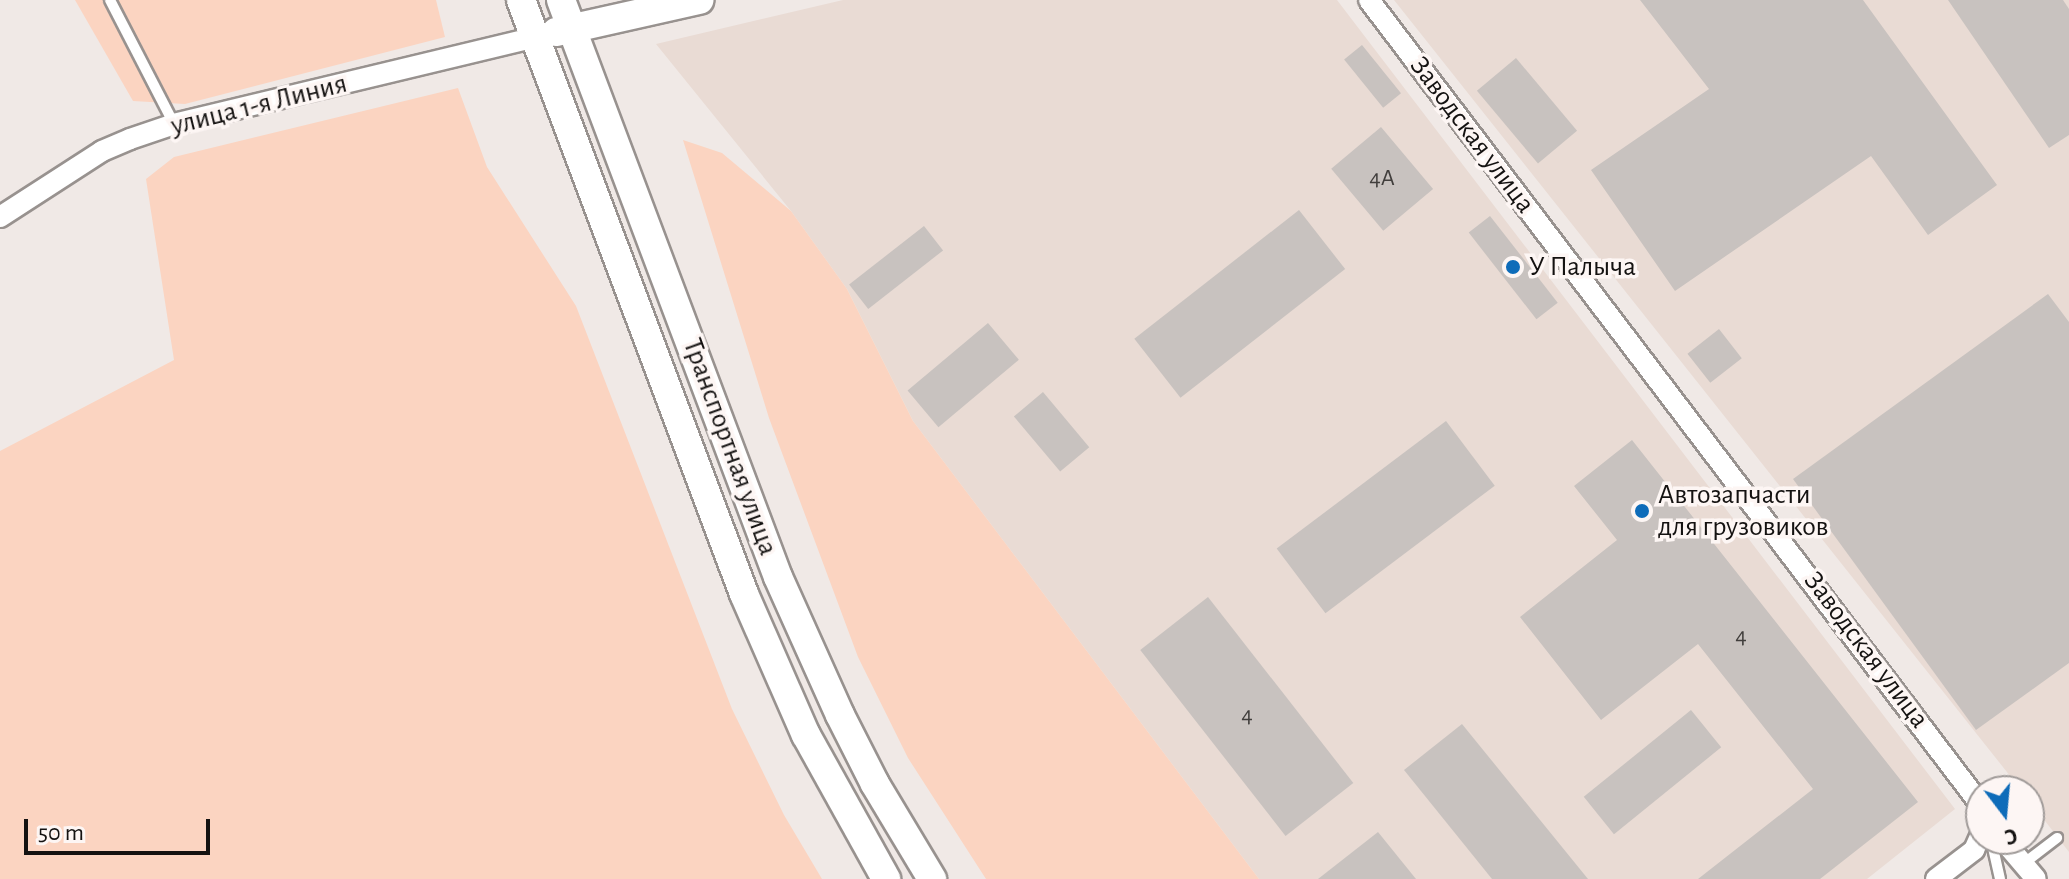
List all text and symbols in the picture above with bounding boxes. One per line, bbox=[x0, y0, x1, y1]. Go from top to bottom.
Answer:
street label: Заводская улица bbox=[1402, 50, 1542, 220]
street label: улица 1-я Линия bbox=[168, 67, 350, 143]
house number: 4А bbox=[1369, 165, 1395, 193]
place label: У Палыча bbox=[1529, 250, 1636, 284]
marker: У Палыча bbox=[1504, 258, 1522, 276]
street label: Транспортная улица bbox=[675, 334, 785, 560]
place label: Автозапчасти для грузовиков bbox=[1658, 478, 1828, 544]
marker: Автозапчасти для грузовиков bbox=[1633, 502, 1651, 520]
street label: Заводская улица bbox=[1796, 565, 1936, 735]
house number: 4 bbox=[1735, 623, 1747, 651]
house number: 4 bbox=[1241, 702, 1253, 730]
north arrow bbox=[1965, 775, 2045, 855]
scale bar bbox=[28, 803, 214, 853]
text: 50 m bbox=[38, 821, 84, 845]
text: С bbox=[2002, 824, 2020, 848]

